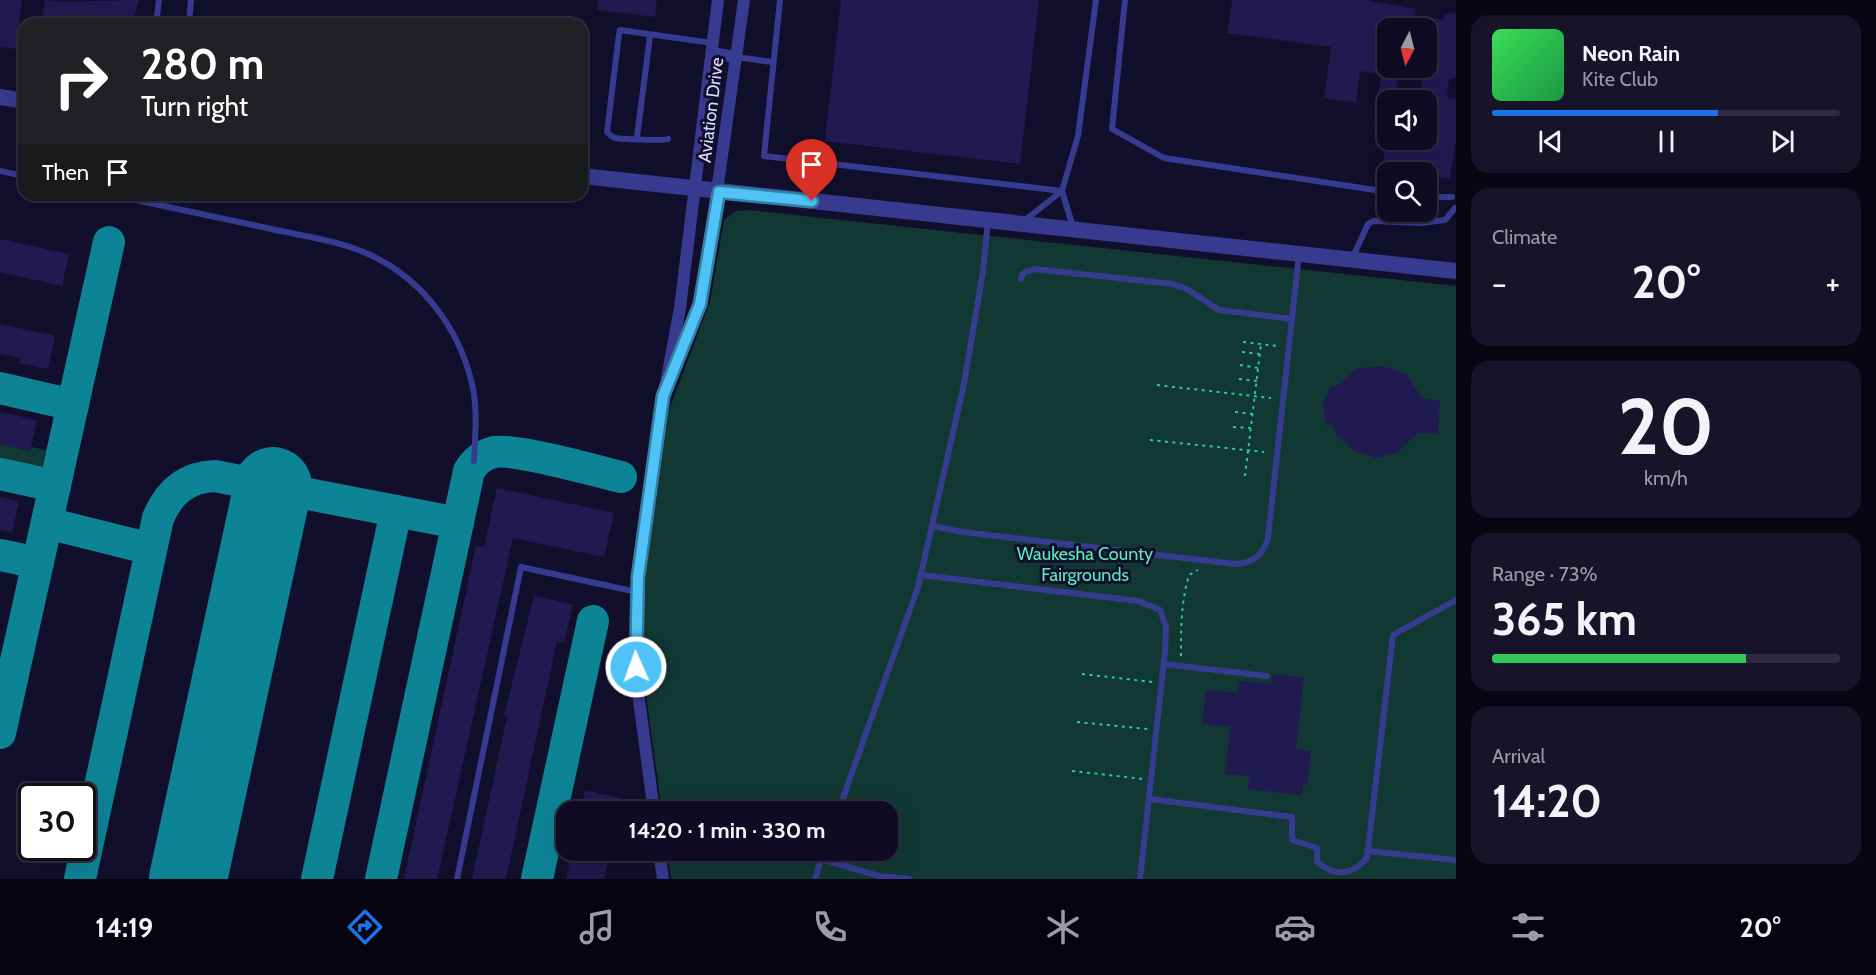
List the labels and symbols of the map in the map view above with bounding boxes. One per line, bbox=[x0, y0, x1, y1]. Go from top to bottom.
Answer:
north arrow bbox=[1377, 18, 1437, 78]
street label: Aviation Drive bbox=[694, 56, 728, 164]
pin bbox=[786, 139, 837, 201]
park label: Waukesha County Fairgrounds bbox=[1017, 543, 1153, 586]
position arrow bbox=[604, 635, 668, 699]
speed limit sign: 30 bbox=[18, 783, 96, 861]

